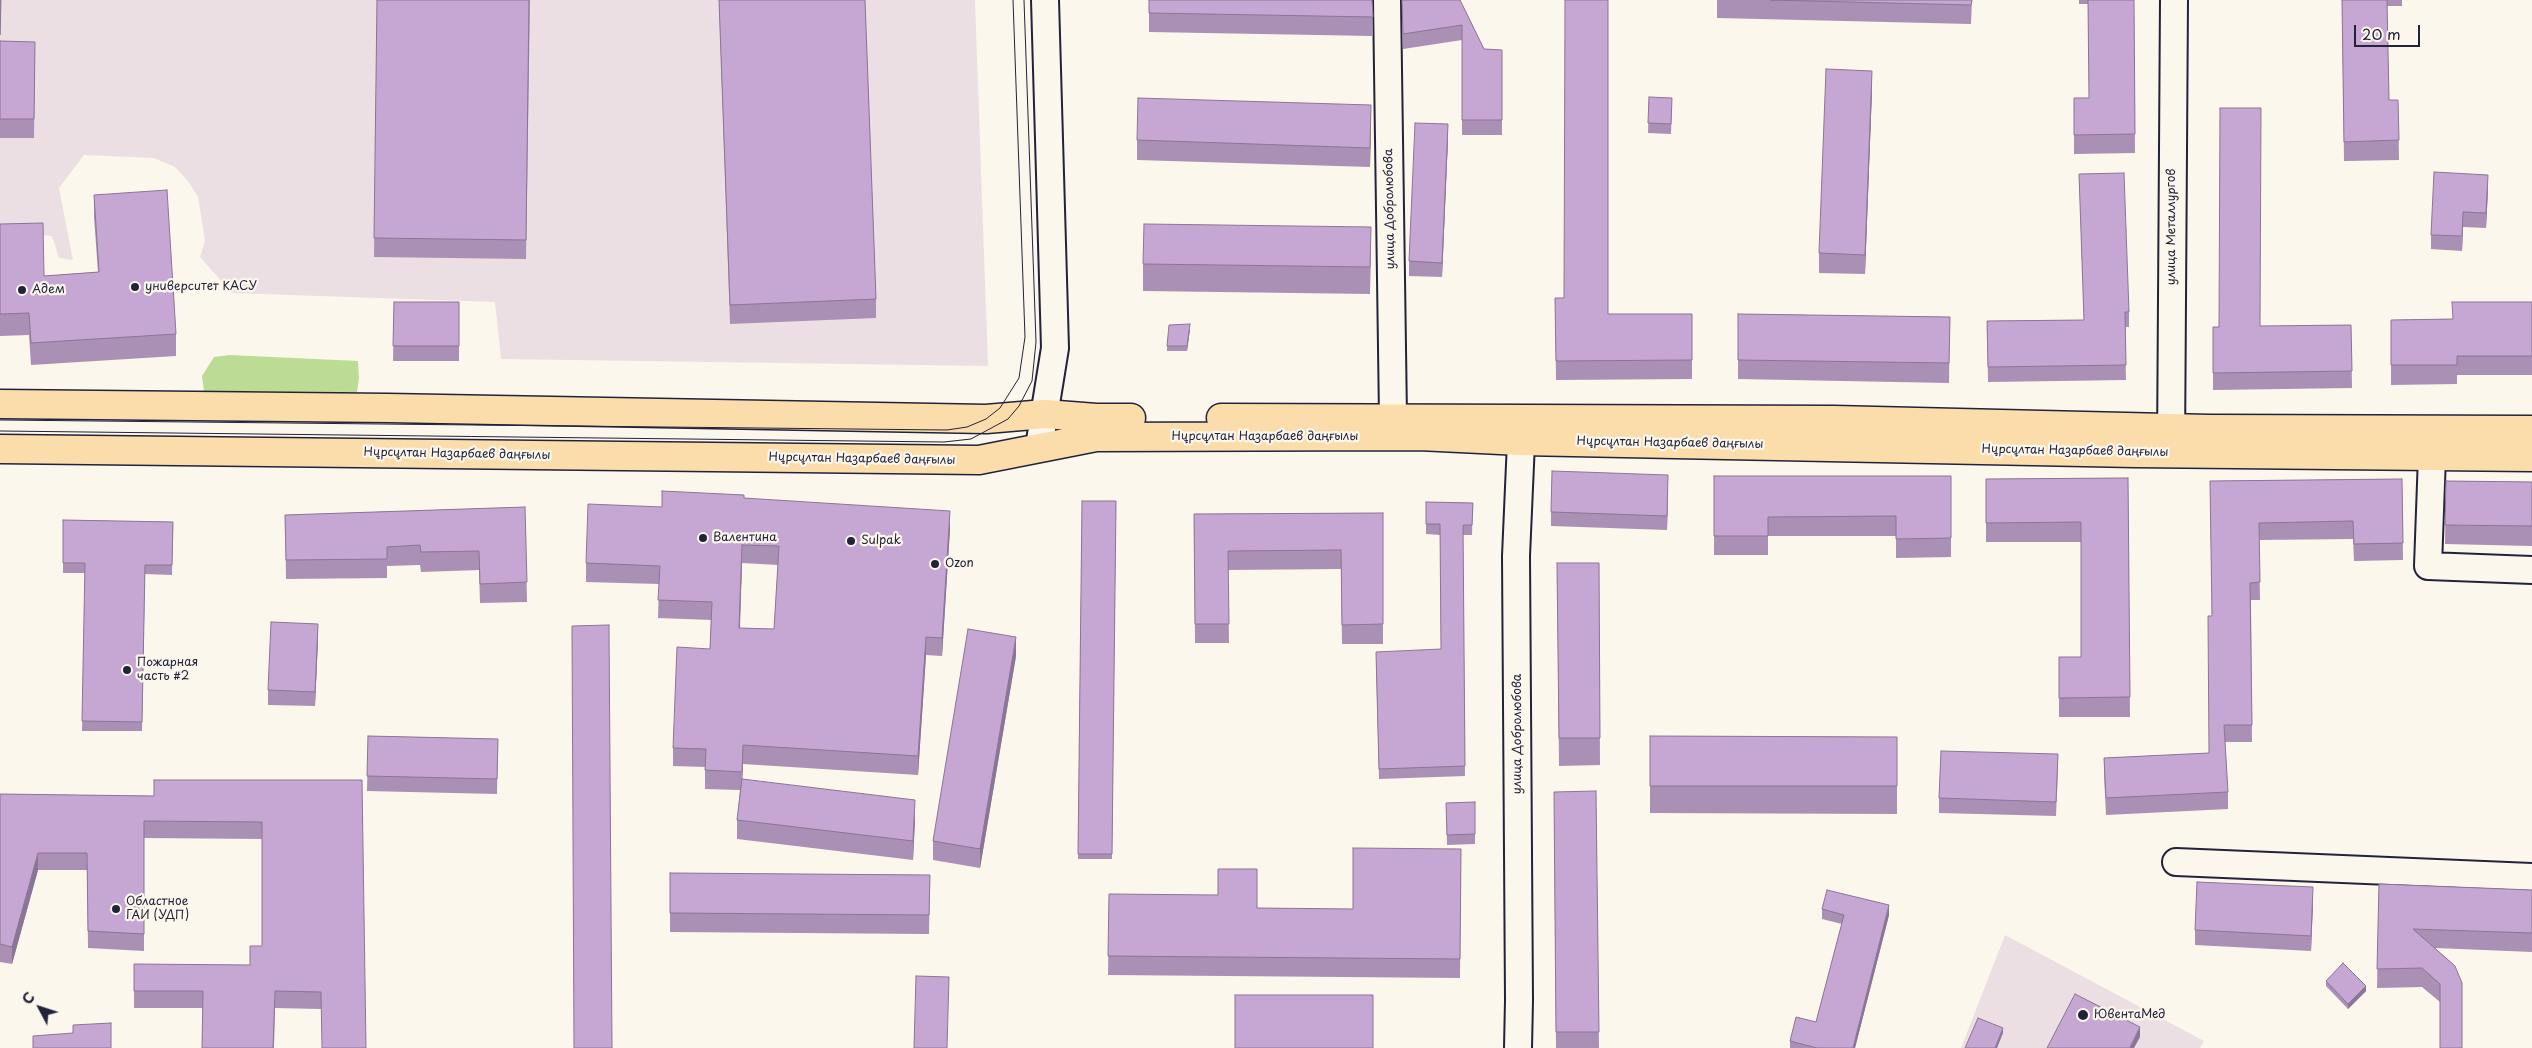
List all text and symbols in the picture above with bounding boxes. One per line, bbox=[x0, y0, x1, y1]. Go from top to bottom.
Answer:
scale bar bbox=[2357, 15, 2423, 47]
text: 20 m bbox=[2362, 22, 2401, 45]
street label: улица Добролюбова bbox=[1382, 149, 1398, 269]
street label: улица Металлургов bbox=[2165, 169, 2179, 285]
place label: университет КАСУ bbox=[145, 280, 257, 294]
marker: университет КАСУ bbox=[129, 281, 141, 293]
place label: Адем bbox=[32, 283, 65, 297]
marker: Адем bbox=[16, 284, 28, 296]
street label: Нұрсұлтан Назарбаев даңғылы bbox=[1172, 430, 1358, 444]
street label: Нұрсұлтан Назарбаев даңғылы bbox=[1576, 434, 1764, 452]
street label: Нұрсұлтан Назарбаев даңғылы bbox=[1981, 442, 2169, 460]
street label: Нұрсұлтан Назарбаев даңғылы bbox=[363, 445, 551, 463]
street label: Нұрсұлтан Назарбаев даңғылы bbox=[768, 450, 956, 468]
place label: Валентина bbox=[713, 531, 777, 545]
marker: Валентина bbox=[697, 532, 709, 544]
place label: Sulpak bbox=[861, 534, 901, 548]
marker: Sulpak bbox=[845, 535, 857, 547]
place label: Ozon bbox=[945, 557, 974, 571]
marker: Ozon bbox=[929, 558, 941, 570]
place label: Пожарная часть #2 bbox=[137, 656, 198, 684]
marker: Пожарная часть #2 bbox=[121, 664, 133, 676]
street label: улица Добролюбова bbox=[1511, 674, 1525, 794]
place label: Областное ГАИ (УДП) bbox=[126, 895, 189, 923]
marker: Областное ГАИ (УДП) bbox=[110, 903, 122, 915]
north arrow bbox=[15, 983, 65, 1033]
text: С bbox=[17, 987, 40, 1009]
marker: ЮвентаМед bbox=[2076, 1008, 2090, 1022]
place label: ЮвентаМед bbox=[2094, 1008, 2165, 1022]

